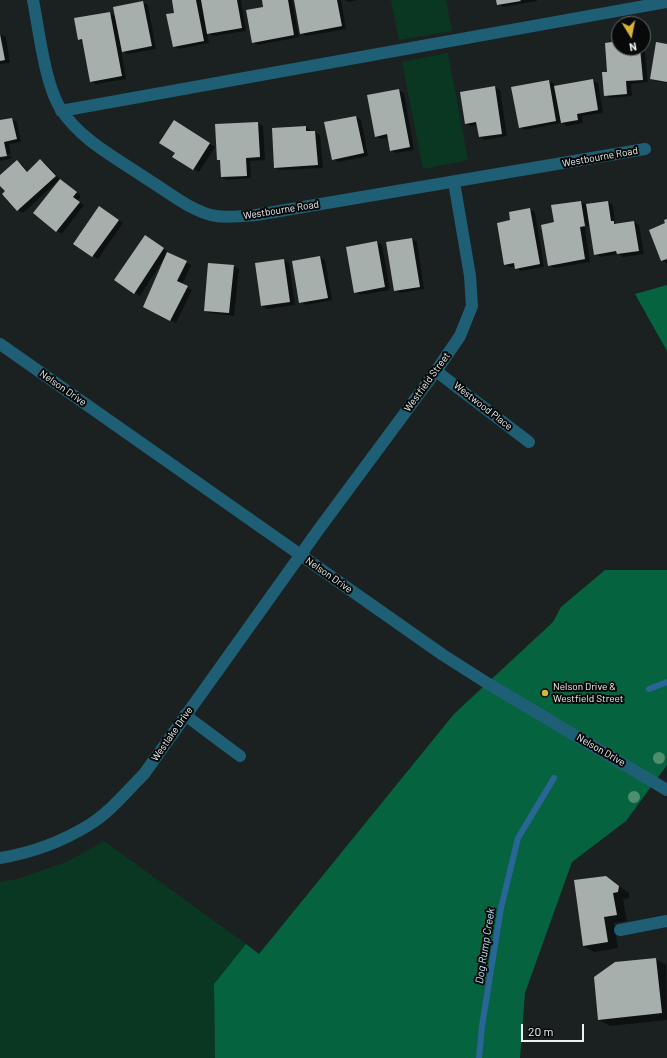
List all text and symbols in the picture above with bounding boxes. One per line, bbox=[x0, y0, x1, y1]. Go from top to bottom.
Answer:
north arrow bbox=[611, 16, 651, 56]
text: N bbox=[628, 40, 638, 54]
street label: Westbourne Road bbox=[561, 144, 639, 170]
street label: Westbourne Road bbox=[242, 198, 320, 222]
street label: Westfield Street bbox=[401, 350, 453, 414]
street label: Nelson Drive bbox=[37, 368, 89, 408]
street label: Westwood Place bbox=[451, 379, 515, 433]
street label: Nelson Drive bbox=[303, 555, 355, 595]
place label: Nelson Drive & Westfield Street bbox=[553, 681, 623, 704]
marker: Nelson Drive & Westfield Street bbox=[540, 688, 550, 698]
street label: Westlake Drive bbox=[149, 704, 195, 764]
street label: Nelson Drive bbox=[574, 731, 628, 769]
water label: Dog Rump Creek bbox=[473, 907, 497, 985]
scale bar bbox=[523, 1016, 586, 1042]
text: 20 m bbox=[528, 1024, 554, 1038]

